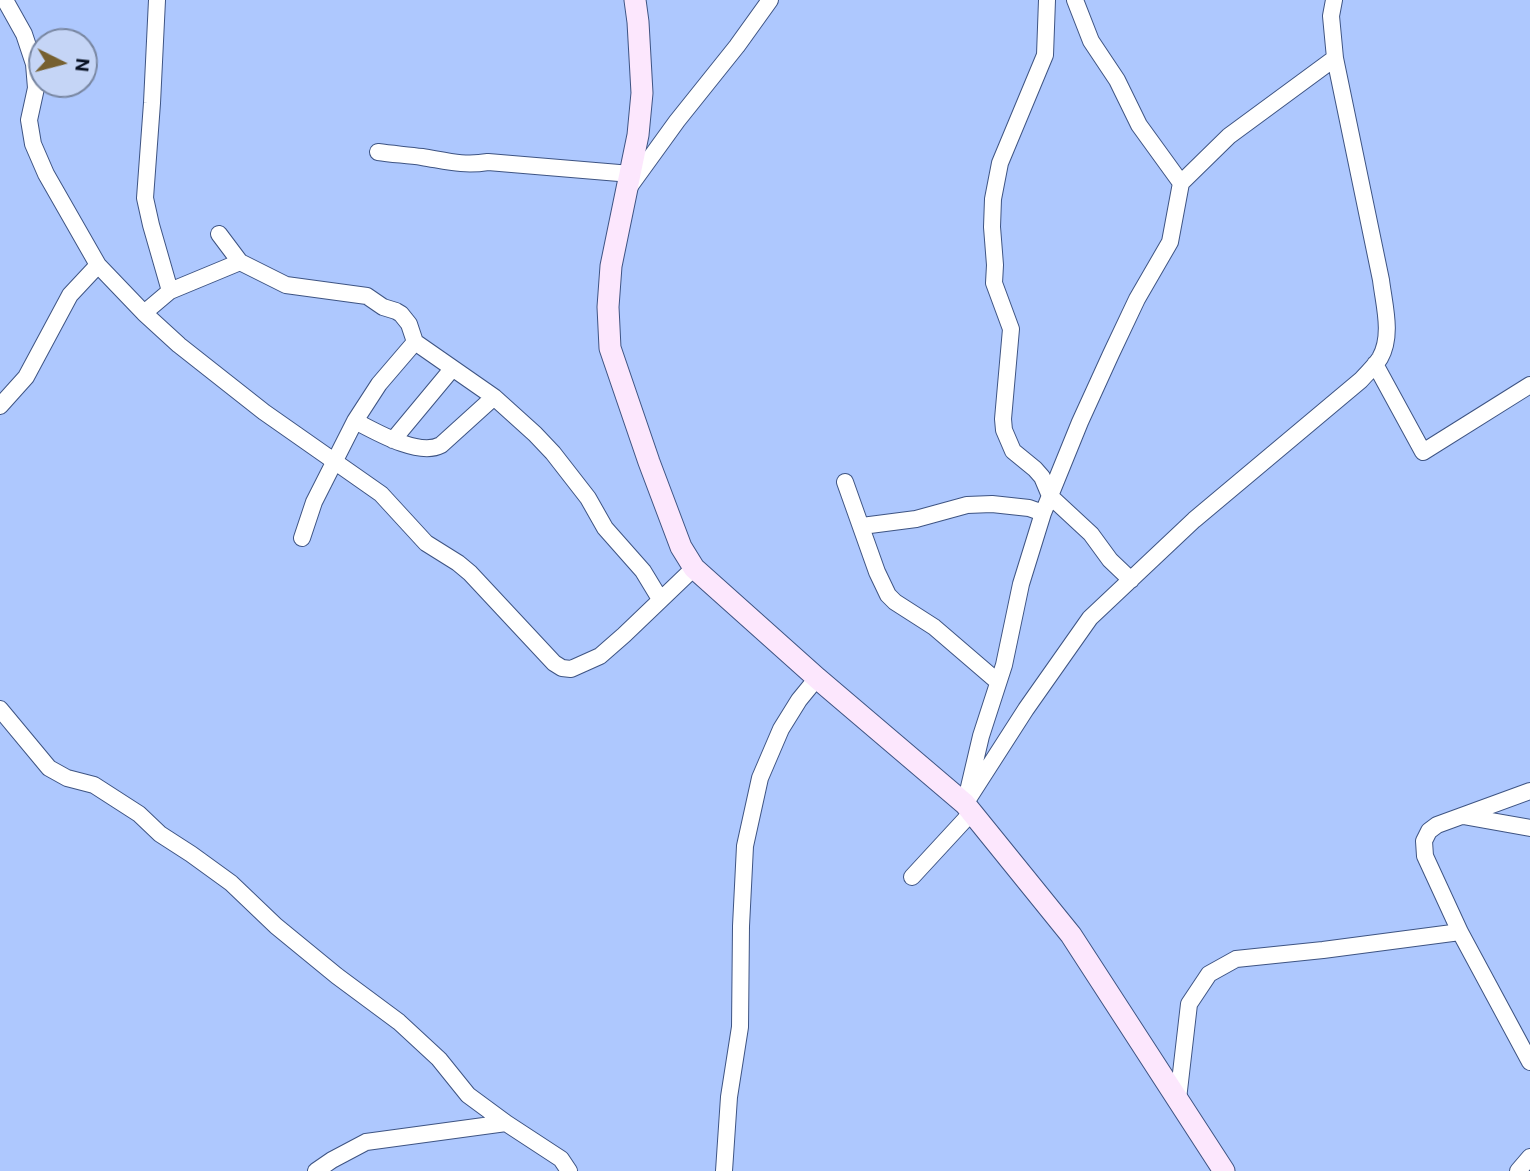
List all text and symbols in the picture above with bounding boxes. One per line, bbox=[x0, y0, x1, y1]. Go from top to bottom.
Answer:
north arrow bbox=[28, 28, 98, 98]
text: N bbox=[70, 57, 95, 73]

